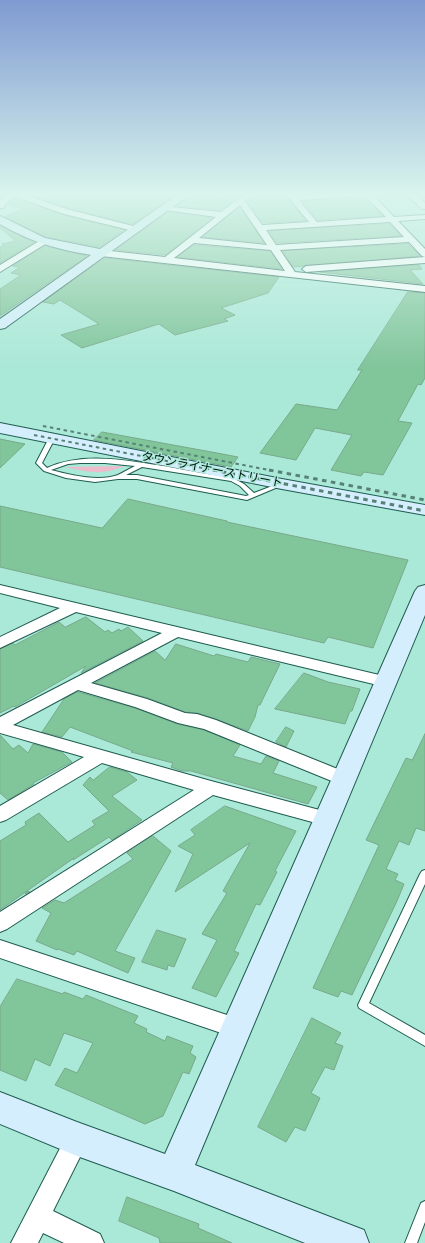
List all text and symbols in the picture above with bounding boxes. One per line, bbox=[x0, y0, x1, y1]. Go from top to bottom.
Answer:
street label: タウンライナーストリート bbox=[140, 449, 284, 491]

